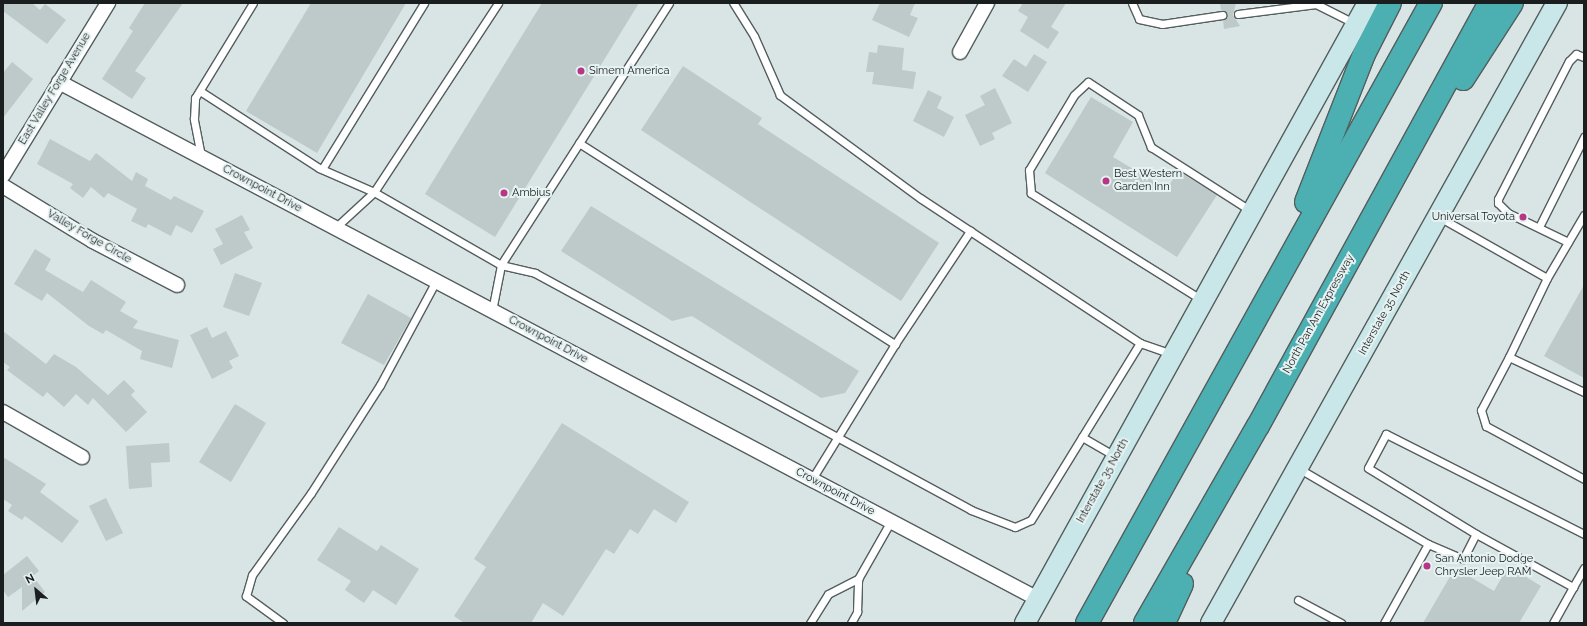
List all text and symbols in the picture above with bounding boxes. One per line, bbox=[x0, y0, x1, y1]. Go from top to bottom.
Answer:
street label: East Valley Forge Avenue bbox=[16, 30, 94, 148]
place label: Simem America bbox=[589, 64, 670, 78]
marker: Simem America bbox=[576, 66, 586, 76]
street label: Crownpoint Drive bbox=[220, 163, 304, 215]
place label: Best Western Garden Inn bbox=[1114, 168, 1182, 194]
marker: Best Western Garden Inn bbox=[1101, 176, 1111, 186]
place label: Ambius bbox=[512, 186, 551, 200]
marker: Ambius bbox=[499, 188, 509, 198]
street label: Valley Forge Circle bbox=[44, 207, 134, 267]
place label: Universal Toyota bbox=[1431, 210, 1515, 224]
marker: Universal Toyota bbox=[1518, 212, 1528, 222]
street label: North Pan Am Expressway bbox=[1281, 252, 1357, 376]
street label: Interstate 35 North bbox=[1356, 269, 1414, 357]
street label: Crownpoint Drive bbox=[506, 314, 590, 366]
street label: Interstate 35 North bbox=[1074, 437, 1132, 525]
street label: Crownpoint Drive bbox=[793, 466, 877, 518]
place label: San Antonio Dodge Chrysler Jeep RAM bbox=[1435, 553, 1533, 579]
marker: San Antonio Dodge Chrysler Jeep RAM bbox=[1422, 561, 1432, 571]
north arrow bbox=[16, 570, 56, 610]
text: N bbox=[23, 571, 37, 587]

